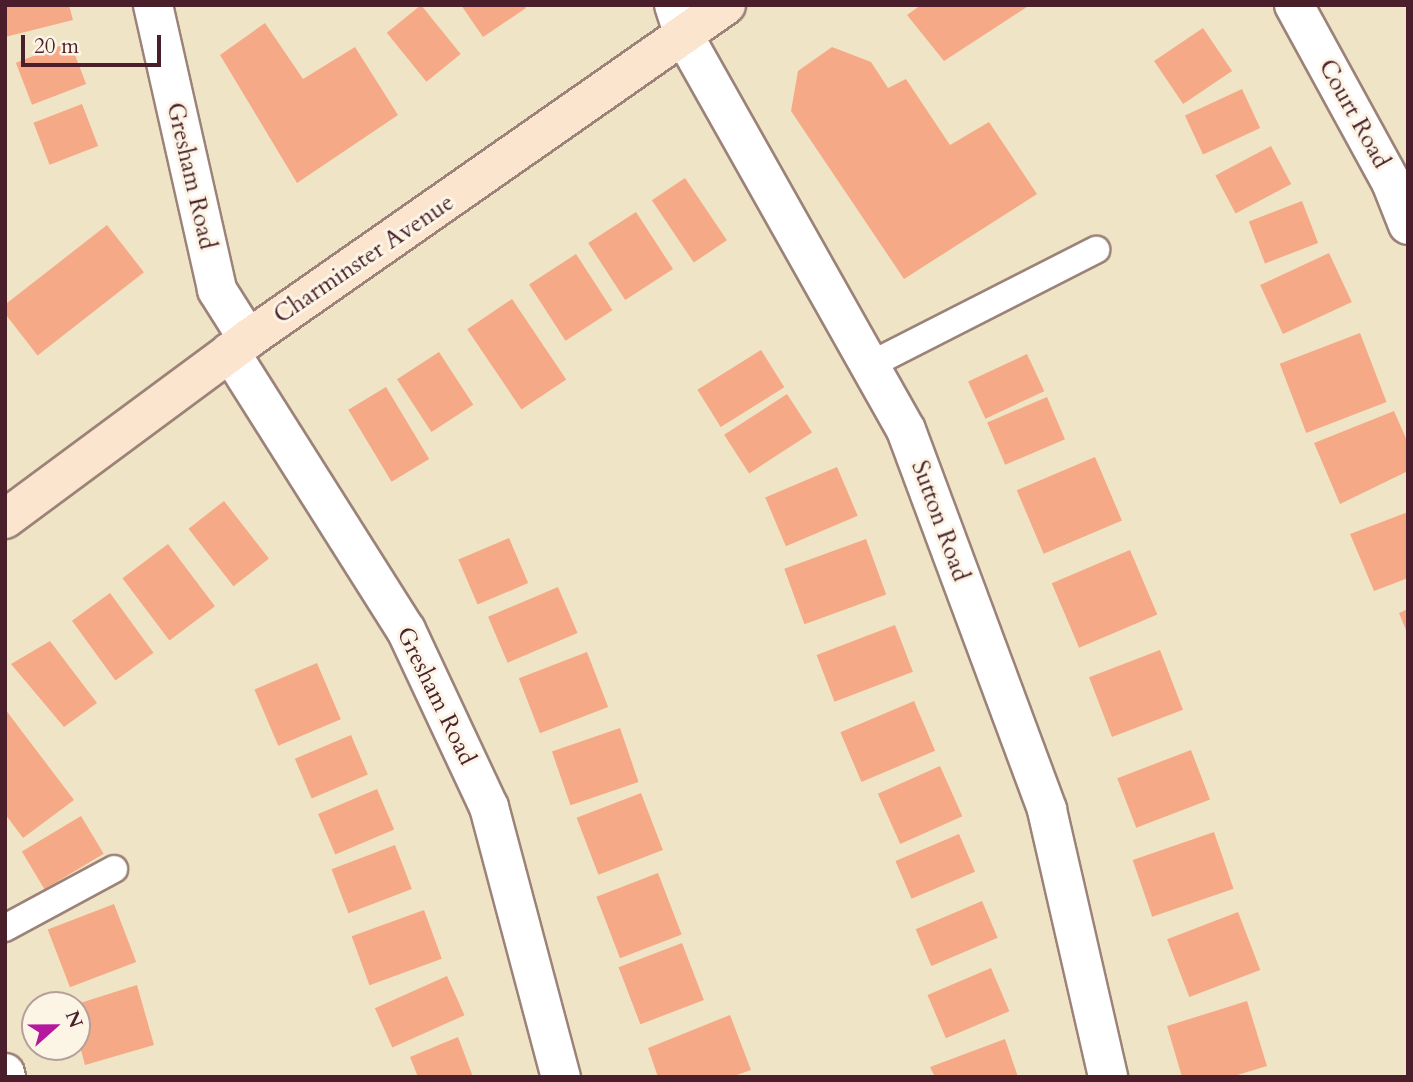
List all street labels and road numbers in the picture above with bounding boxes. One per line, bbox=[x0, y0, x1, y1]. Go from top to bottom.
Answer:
street label: Court Road bbox=[1312, 55, 1396, 173]
street label: Gresham Road bbox=[160, 100, 222, 252]
street label: Charminster Avenue bbox=[269, 188, 459, 330]
street label: Sutton Road bbox=[905, 457, 975, 585]
street label: Gresham Road bbox=[390, 622, 482, 770]

